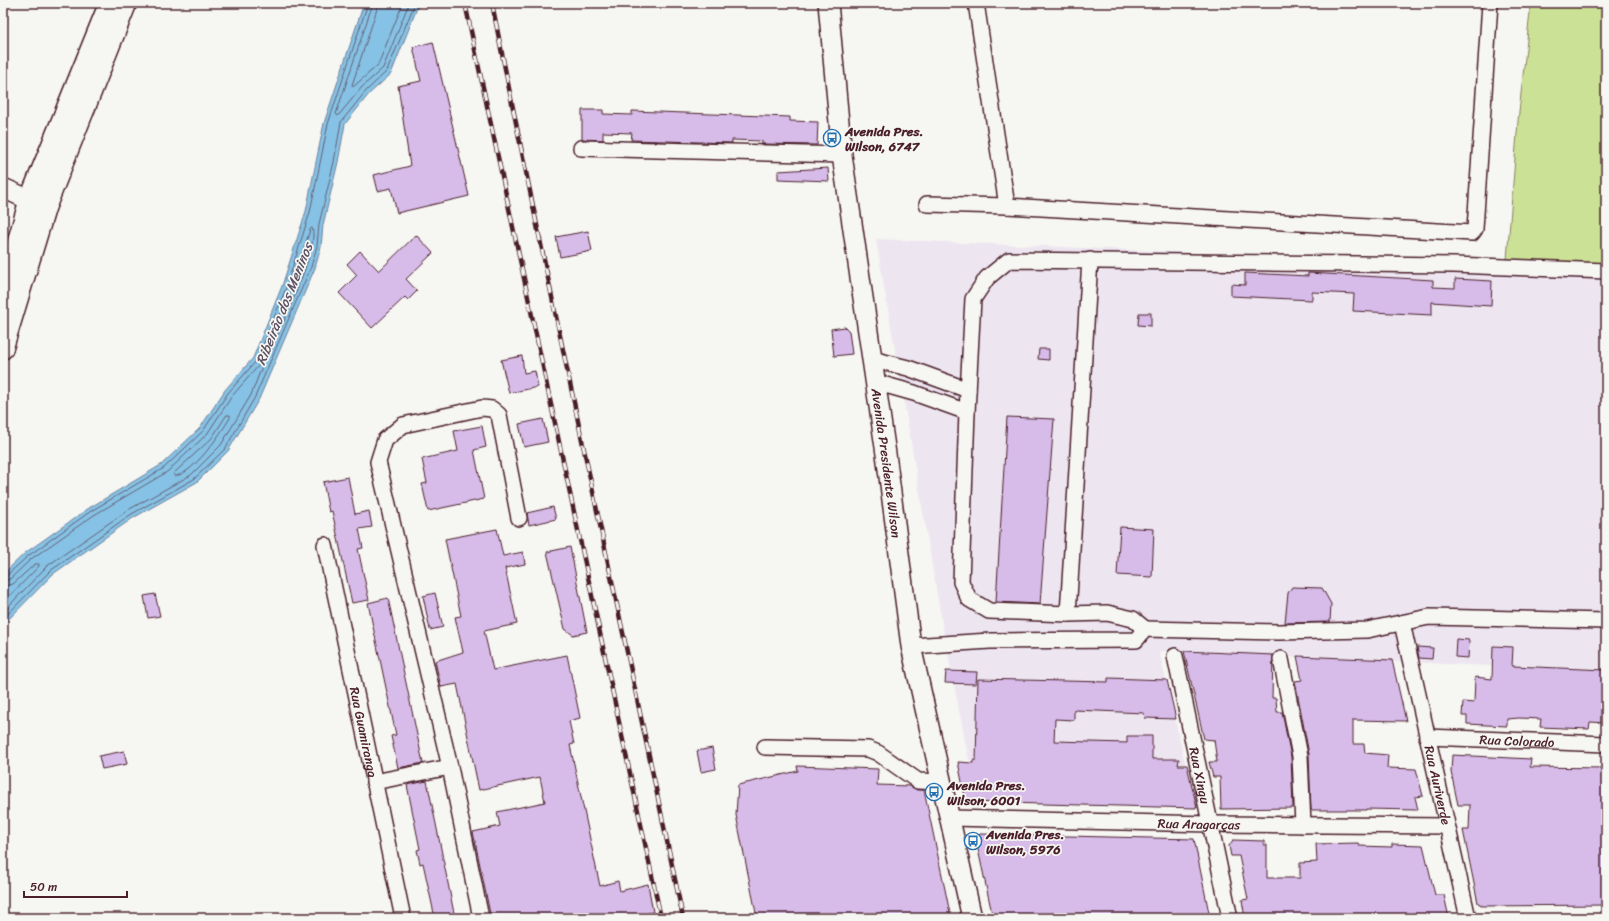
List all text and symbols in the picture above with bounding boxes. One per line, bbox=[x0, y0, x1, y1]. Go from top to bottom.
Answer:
place label: Avenida Pres. Wilson, 6747 bbox=[844, 120, 923, 158]
bus stop icon: Avenida Pres. Wilson, 6747 bbox=[822, 128, 842, 148]
water label: Ribeirão dos Meninos bbox=[249, 237, 321, 369]
street label: Avenida Presidente Wilson bbox=[864, 386, 908, 539]
street label: Rua Guamiranga bbox=[343, 685, 384, 780]
street label: Rua Colorado bbox=[1479, 728, 1555, 754]
street label: Rua Auriverde bbox=[1418, 743, 1458, 827]
street label: Rua Xingu bbox=[1182, 745, 1217, 806]
place label: Avenida Pres. Wilson, 6001 bbox=[946, 774, 1025, 812]
bus stop icon: Avenida Pres. Wilson, 6001 bbox=[924, 782, 944, 802]
street label: Rua Aragarças bbox=[1157, 812, 1241, 836]
place label: Avenida Pres. Wilson, 5976 bbox=[985, 823, 1064, 861]
bus stop icon: Avenida Pres. Wilson, 5976 bbox=[963, 831, 983, 851]
scale bar bbox=[24, 873, 127, 899]
text: 50 m bbox=[30, 876, 57, 898]

